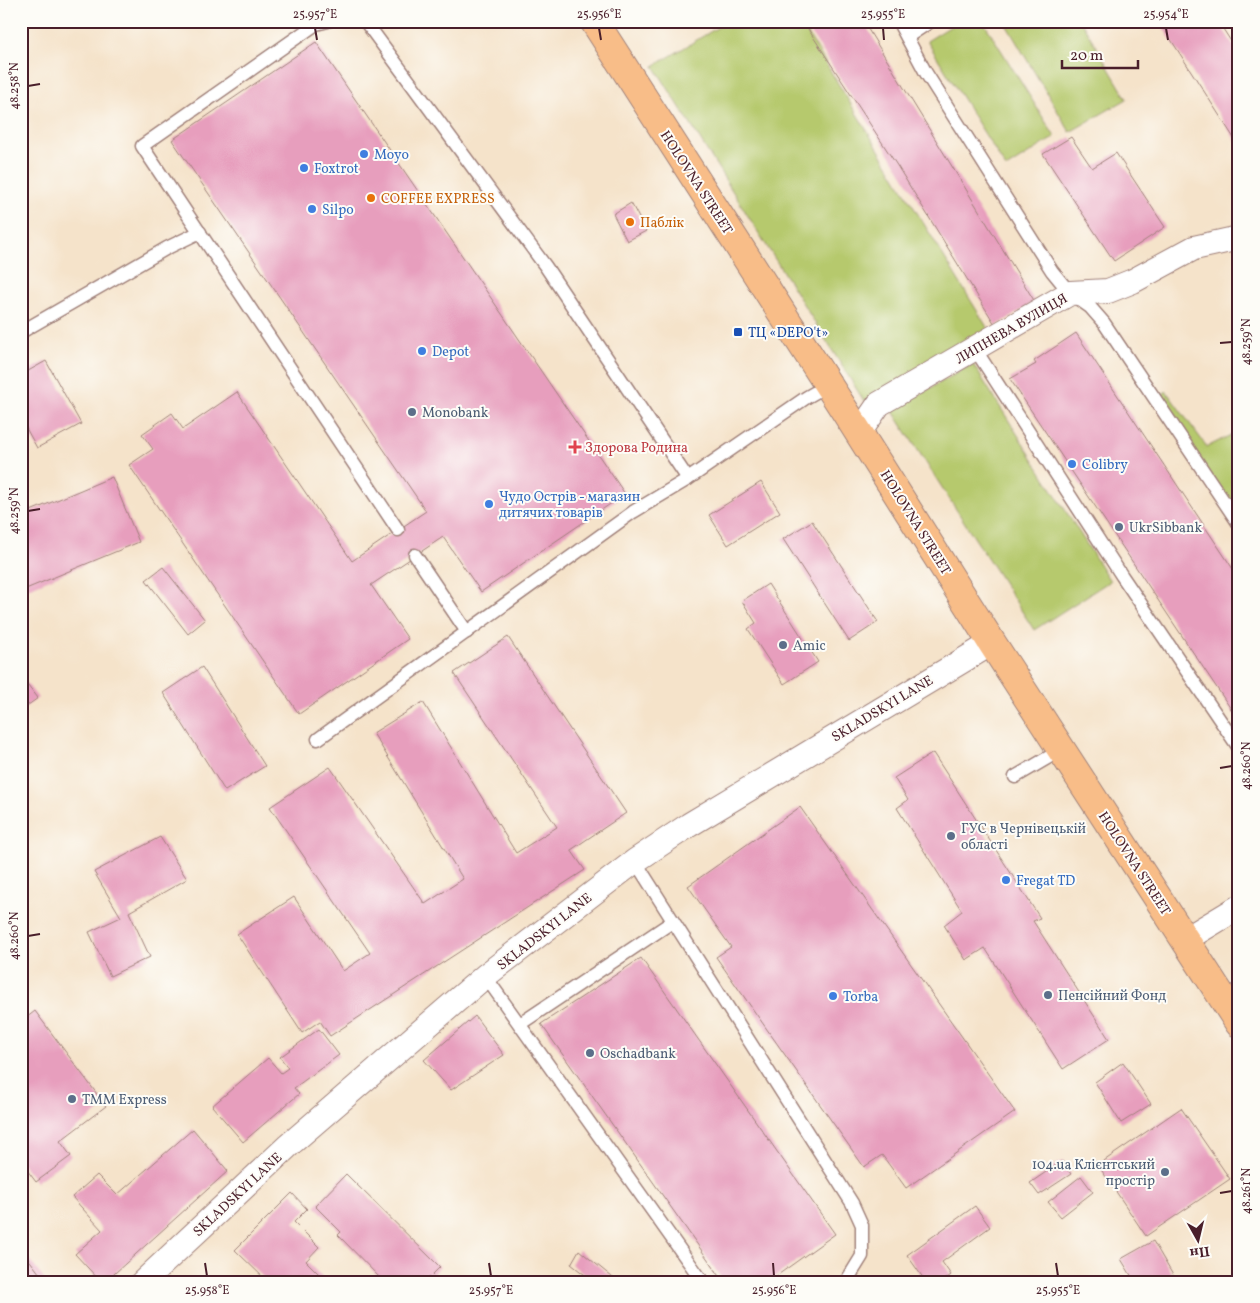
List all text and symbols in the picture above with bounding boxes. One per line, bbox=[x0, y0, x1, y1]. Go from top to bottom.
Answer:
text: 25.957°E bbox=[293, 7, 337, 23]
text: 25.956°E bbox=[577, 7, 621, 23]
text: 25.955°E bbox=[861, 7, 905, 23]
text: 25.954°E bbox=[1143, 7, 1189, 23]
scale bar bbox=[1062, 38, 1139, 70]
text: 20 m bbox=[1070, 46, 1103, 67]
text: 48.258°N bbox=[7, 62, 23, 110]
street label: HOLOVNA STREET bbox=[655, 127, 736, 238]
place label: Moyo bbox=[374, 146, 409, 165]
marker: Moyo bbox=[358, 148, 370, 160]
place label: Foxtrot bbox=[314, 160, 359, 179]
marker: Foxtrot bbox=[298, 162, 310, 174]
place label: COFFEE EXPRESS bbox=[381, 190, 495, 209]
marker: COFFEE EXPRESS bbox=[365, 192, 377, 204]
place label: Silpo bbox=[322, 201, 354, 220]
marker: Silpo bbox=[306, 203, 318, 215]
place label: Паблік bbox=[640, 214, 685, 233]
marker: Паблік bbox=[624, 216, 636, 228]
street label: ЛИПНЕВА ВУЛИЦЯ bbox=[952, 289, 1071, 369]
text: 48.259°N bbox=[1239, 318, 1255, 366]
place label: ТЦ «DEPO't» bbox=[748, 324, 828, 343]
marker: ТЦ «DEPO't» bbox=[732, 326, 744, 338]
place label: Depot bbox=[432, 343, 469, 362]
marker: Depot bbox=[416, 345, 428, 357]
place label: Monobank bbox=[422, 404, 489, 423]
marker: Monobank bbox=[406, 406, 418, 418]
place label: Здорова Родина bbox=[585, 439, 688, 458]
marker: Здорова Родина bbox=[569, 441, 581, 453]
place label: Colibry bbox=[1082, 456, 1128, 475]
marker: Colibry bbox=[1066, 458, 1078, 470]
street label: HOLOVNA STREET bbox=[875, 467, 955, 579]
text: 48.259°N bbox=[7, 487, 23, 535]
place label: Чудо Острів - магазин дитячих товарів bbox=[499, 488, 641, 523]
marker: Чудо Острів - магазин дитячих товарів bbox=[483, 498, 495, 510]
place label: UkrSibbank bbox=[1129, 519, 1202, 538]
marker: UkrSibbank bbox=[1113, 521, 1125, 533]
place label: Amic bbox=[793, 637, 826, 656]
marker: Amic bbox=[777, 639, 789, 651]
street label: SKLADSKYI LANE bbox=[828, 671, 937, 747]
text: 48.260°N bbox=[1239, 742, 1255, 790]
street label: HOLOVNA STREET bbox=[1093, 808, 1174, 919]
place label: ГУС в Чернівецькій області bbox=[961, 820, 1087, 855]
marker: ГУС в Чернівецькій області bbox=[945, 830, 957, 842]
place label: Fregat TD bbox=[1016, 872, 1075, 891]
marker: Fregat TD bbox=[1000, 874, 1012, 886]
street label: SKLADSKYI LANE bbox=[494, 889, 596, 975]
text: 48.260°N bbox=[7, 912, 23, 960]
place label: Пенсійний Фонд bbox=[1058, 987, 1166, 1006]
place label: Torba bbox=[843, 988, 878, 1007]
marker: Пенсійний Фонд bbox=[1042, 989, 1054, 1001]
marker: Torba bbox=[827, 990, 839, 1002]
place label: Oschadbank bbox=[600, 1045, 676, 1064]
marker: Oschadbank bbox=[584, 1047, 596, 1059]
place label: TMM Express bbox=[82, 1091, 167, 1110]
marker: TMM Express bbox=[66, 1093, 78, 1105]
street label: SKLADSKYI LANE bbox=[189, 1149, 287, 1241]
place label: 104.ua Клієнтський простір bbox=[1032, 1156, 1155, 1191]
marker: 104.ua Клієнтський простір bbox=[1159, 1166, 1171, 1178]
text: 48.261°N bbox=[1239, 1168, 1255, 1214]
north arrow bbox=[1172, 1216, 1222, 1266]
text: Пн bbox=[1188, 1241, 1211, 1262]
text: 25.958°E bbox=[185, 1283, 229, 1299]
text: 25.957°E bbox=[469, 1283, 513, 1299]
text: 25.956°E bbox=[752, 1283, 796, 1299]
text: 25.955°E bbox=[1036, 1283, 1080, 1299]

